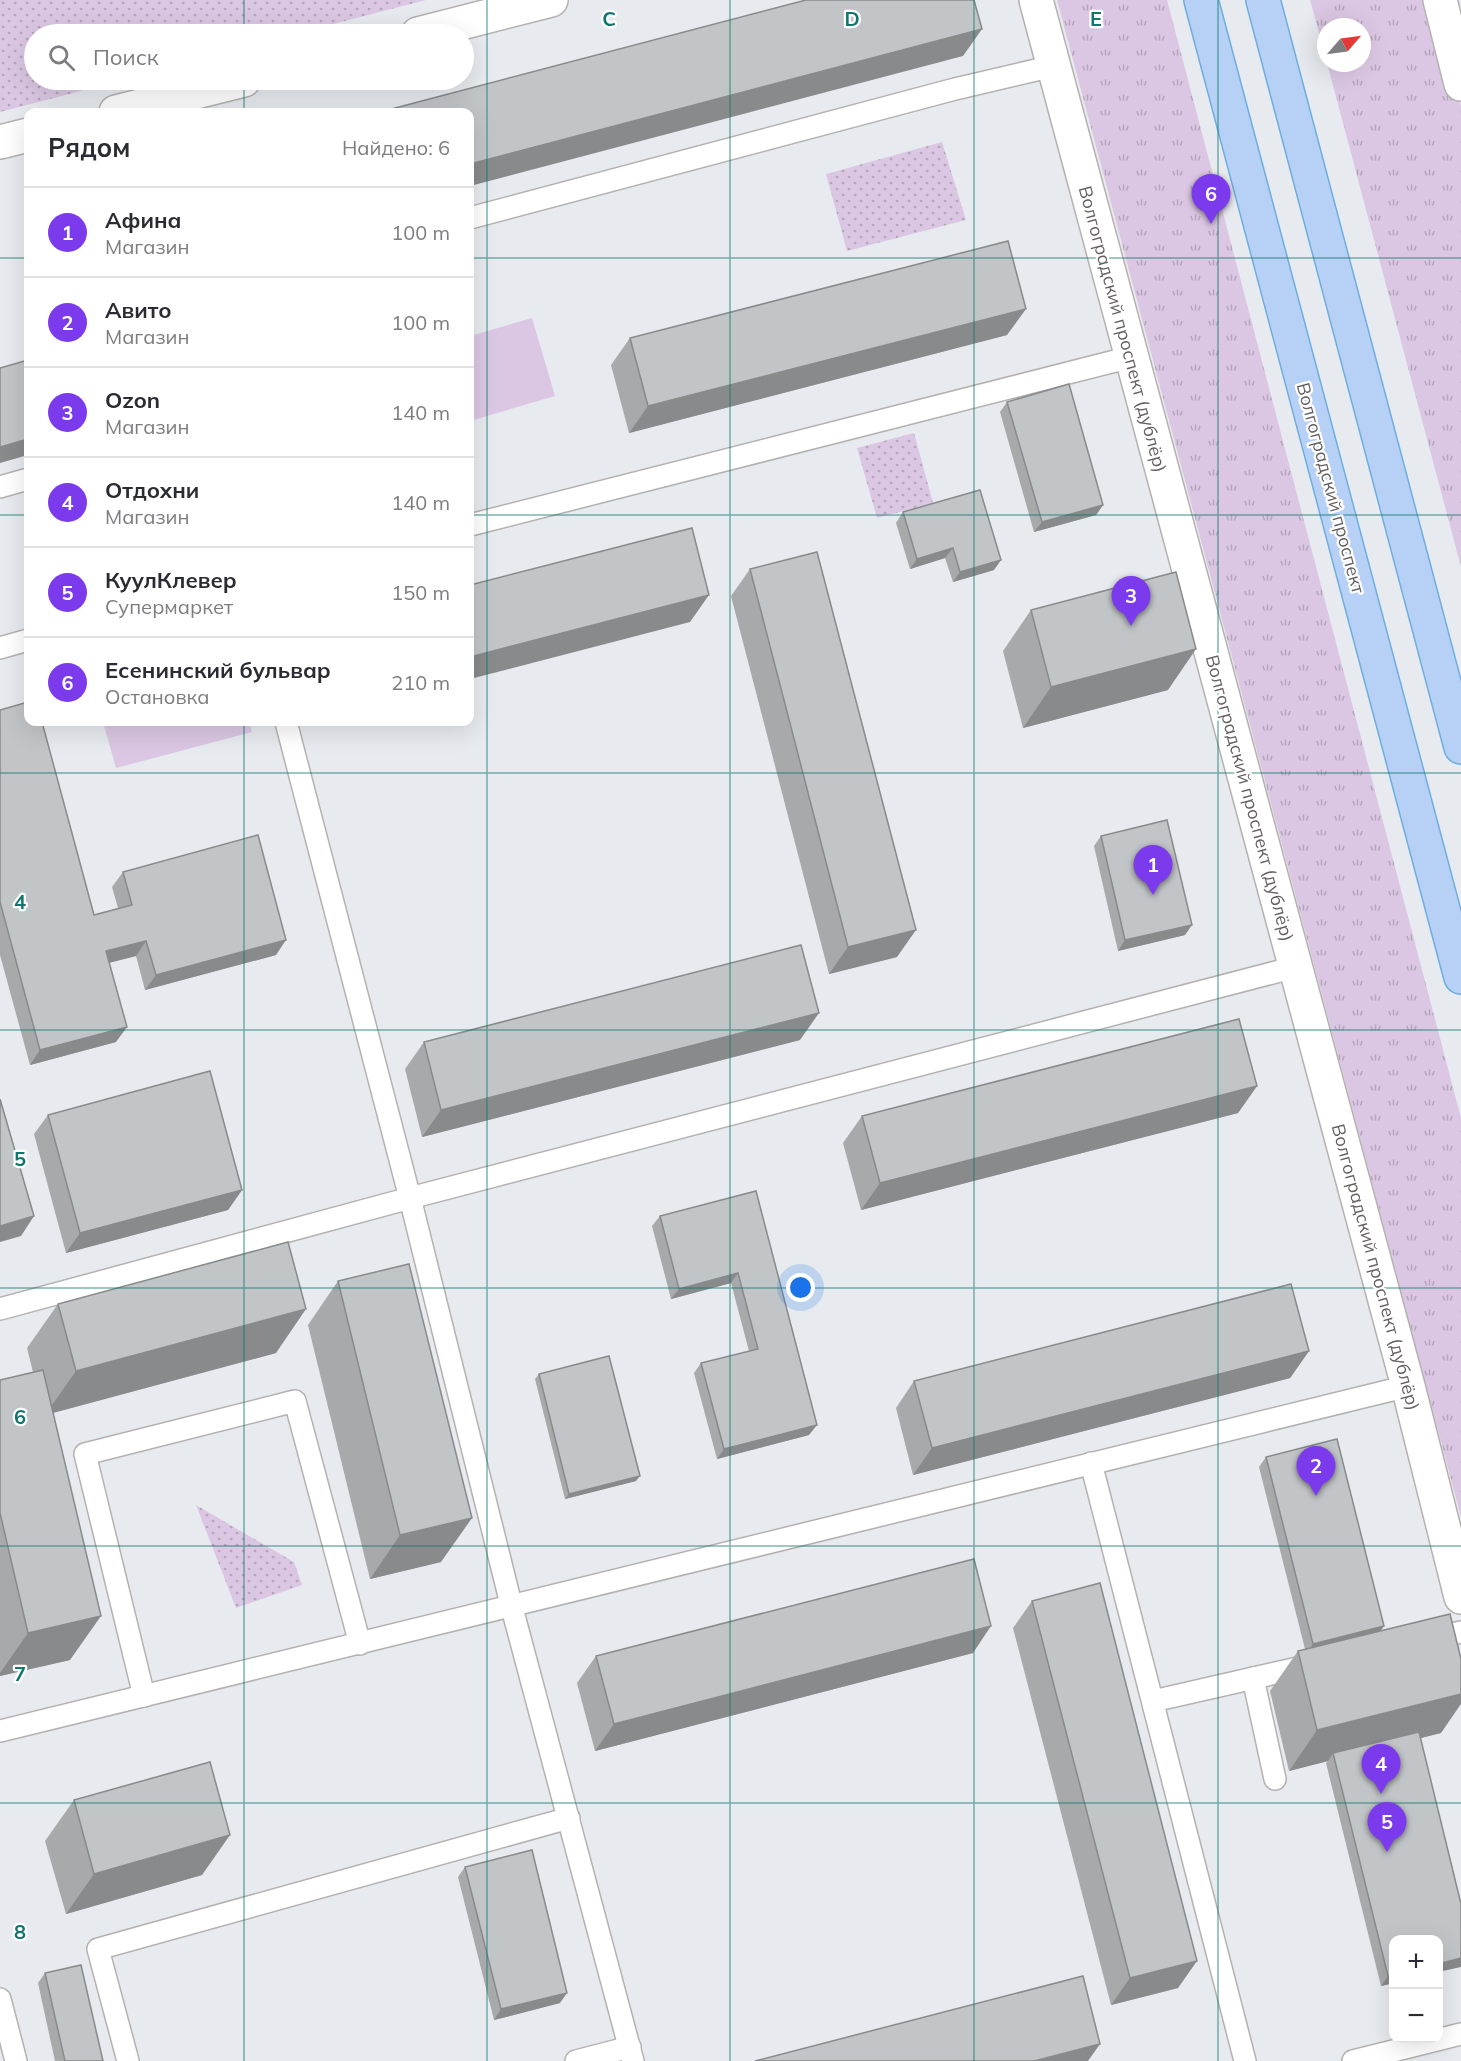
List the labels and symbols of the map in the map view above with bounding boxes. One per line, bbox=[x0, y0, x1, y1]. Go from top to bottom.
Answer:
text: C bbox=[602, 6, 616, 31]
text: D bbox=[844, 6, 860, 31]
text: E bbox=[1090, 6, 1102, 31]
north arrow bbox=[1317, 18, 1371, 72]
pin: 6 bbox=[1192, 174, 1230, 224]
street label: Волгоградский проспект (дублёр) bbox=[1074, 183, 1172, 475]
street label: Волгоградский проспект bbox=[1292, 380, 1370, 597]
pin: 3 bbox=[1112, 576, 1150, 626]
street label: Волгоградский проспект (дублёр) bbox=[1201, 652, 1299, 944]
pin: 1 bbox=[1134, 846, 1172, 895]
text: 4 bbox=[14, 889, 26, 914]
street label: Волгоградский проспект (дублёр) bbox=[1327, 1121, 1425, 1413]
text: 5 bbox=[14, 1146, 26, 1171]
your location bbox=[786, 1273, 815, 1302]
text: 6 bbox=[14, 1404, 26, 1429]
pin: 2 bbox=[1296, 1446, 1336, 1496]
text: 7 bbox=[14, 1661, 26, 1686]
pin: 4 bbox=[1362, 1744, 1400, 1794]
pin: 5 bbox=[1368, 1802, 1406, 1852]
text: 8 bbox=[14, 1919, 26, 1944]

